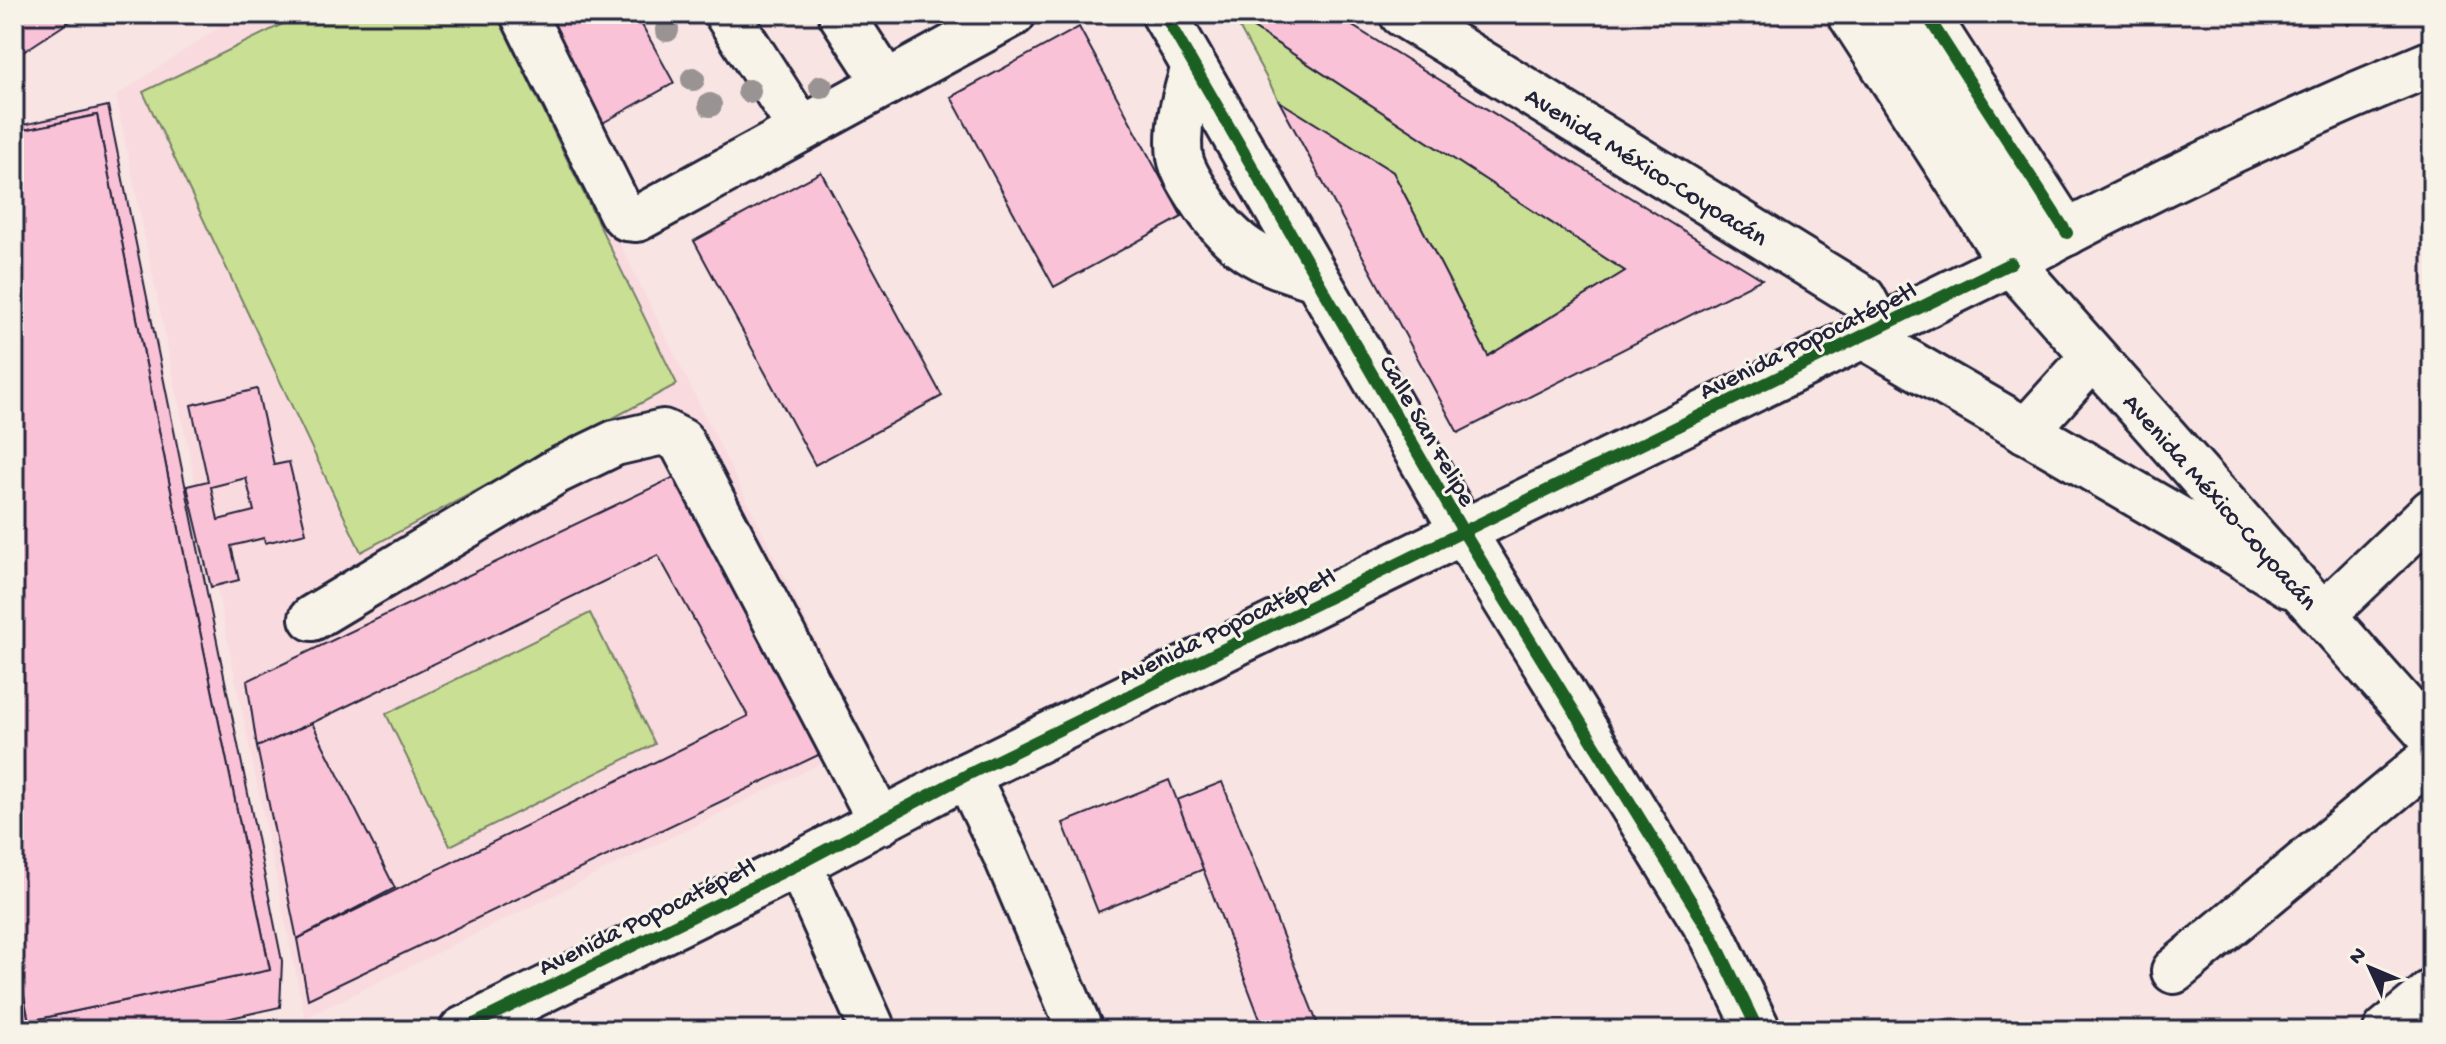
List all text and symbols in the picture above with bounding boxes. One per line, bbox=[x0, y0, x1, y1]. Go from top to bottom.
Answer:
street label: Avenida México-Coyoacán bbox=[1518, 82, 1772, 256]
street label: Avenida Popocatépetl bbox=[1695, 277, 1923, 409]
street label: Calle San Felipe bbox=[1369, 351, 1481, 514]
street label: Avenida México-Coyoacán bbox=[2114, 389, 2323, 619]
street label: Avenida Popocatépetl bbox=[1114, 563, 1342, 695]
street label: Avenida Popocatépetl bbox=[534, 853, 762, 985]
north arrow bbox=[2330, 928, 2410, 1008]
text: N bbox=[2344, 943, 2373, 971]

